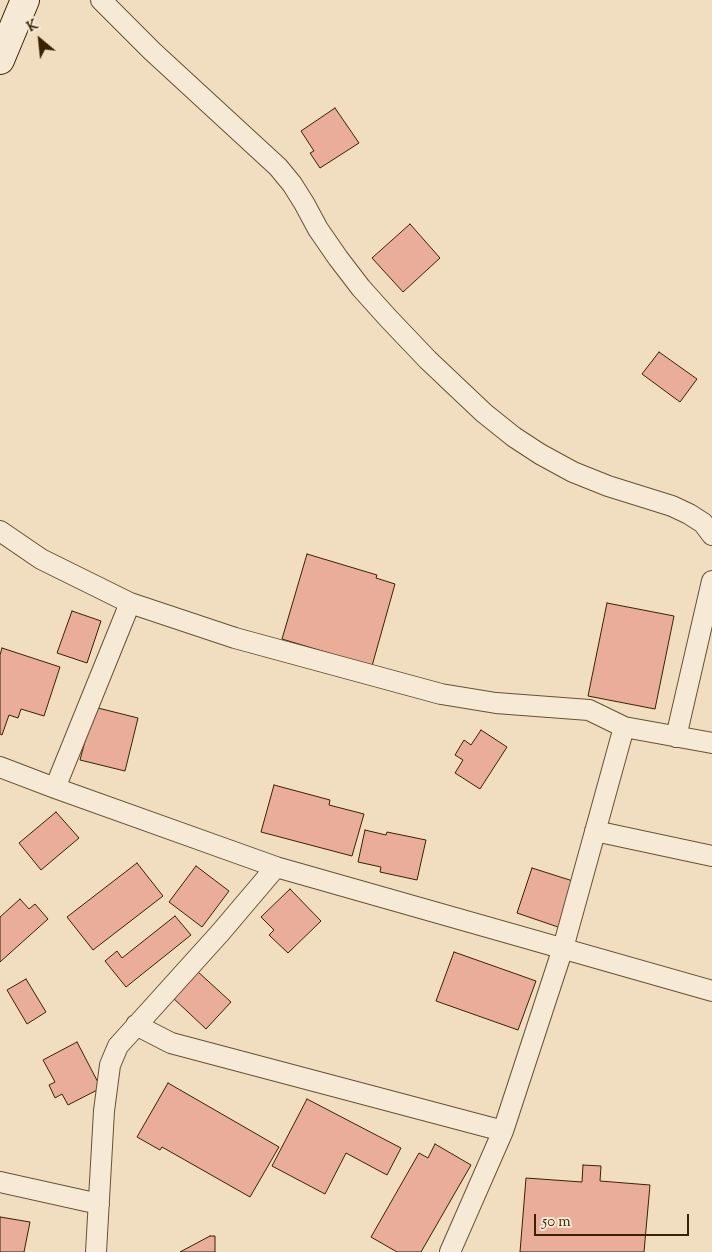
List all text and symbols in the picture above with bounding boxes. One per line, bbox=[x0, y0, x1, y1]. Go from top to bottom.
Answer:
north arrow bbox=[15, 15, 65, 65]
text: K bbox=[24, 16, 42, 38]
scale bar bbox=[537, 1204, 692, 1236]
text: 50 m bbox=[542, 1212, 571, 1233]

